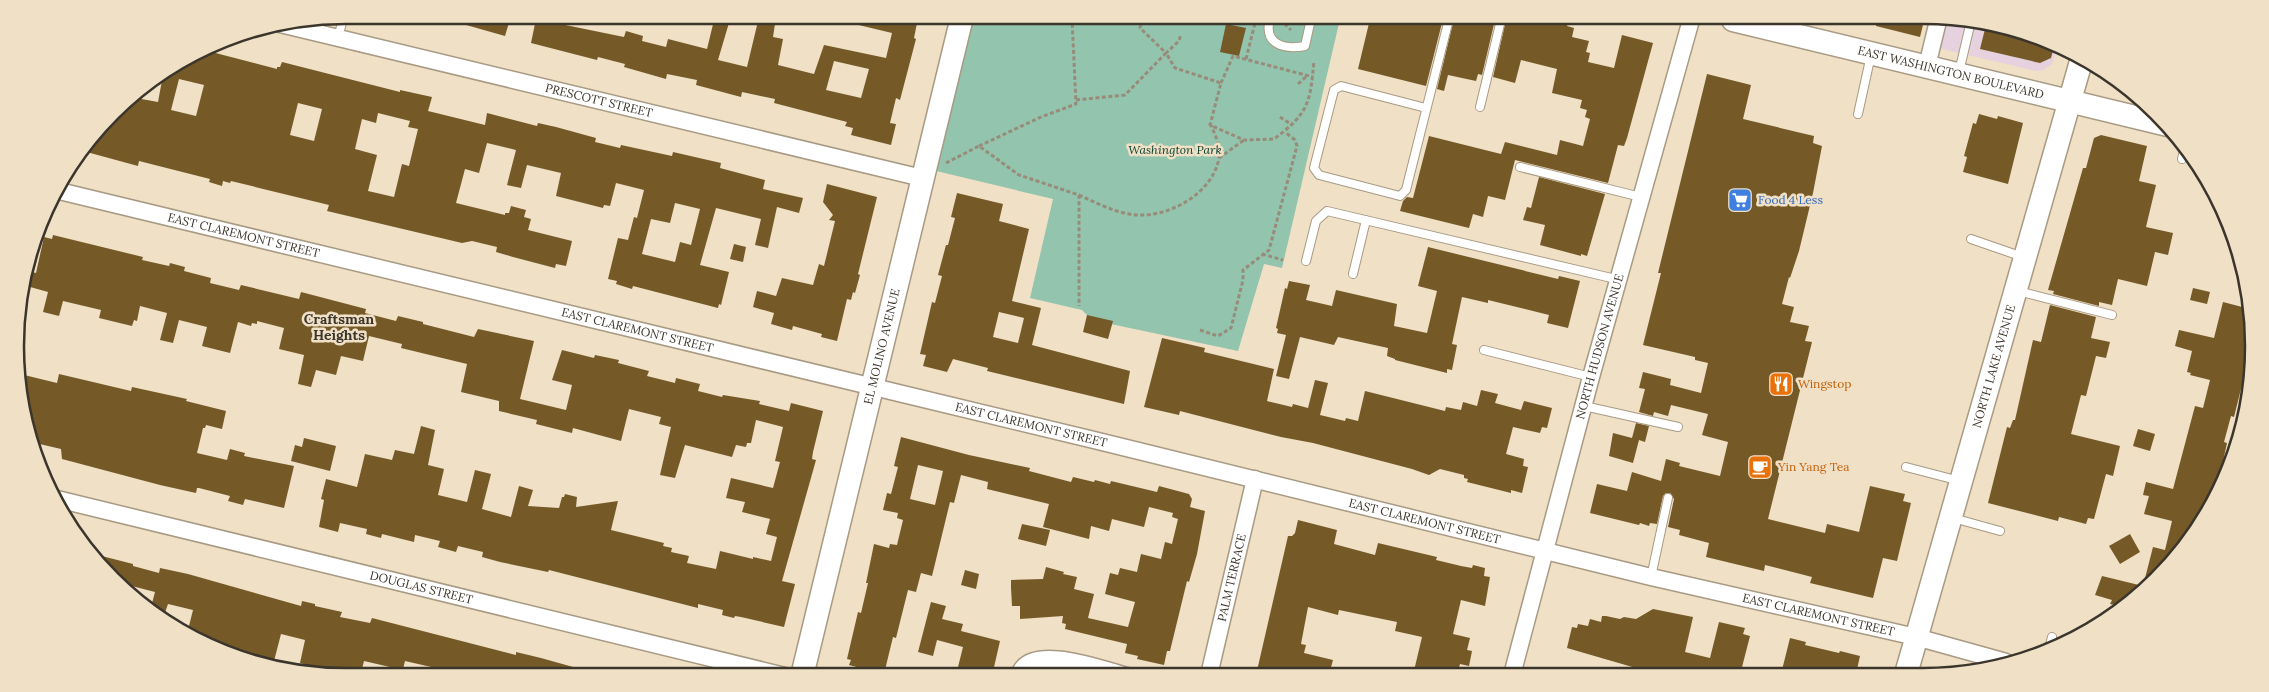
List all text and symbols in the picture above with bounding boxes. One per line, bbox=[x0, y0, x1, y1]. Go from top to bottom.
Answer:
street label: EAST WASHINGTON BOULEVARD bbox=[1856, 42, 2046, 102]
street label: PRESCOTT STREET bbox=[544, 80, 655, 120]
park label: Washington Park bbox=[1128, 142, 1222, 157]
supermarket icon: Food 4 Less bbox=[1727, 187, 1753, 213]
place label: Food 4 Less bbox=[1758, 192, 1823, 207]
street label: EAST CLAREMONT STREET bbox=[166, 209, 322, 260]
street label: NORTH HUDSON AVENUE bbox=[1572, 272, 1627, 421]
street label: EL MOLINO AVENUE bbox=[860, 287, 903, 406]
street label: NORTH LAKE AVENUE bbox=[1969, 303, 2018, 430]
street label: EAST CLAREMONT STREET bbox=[560, 304, 715, 355]
district label: Craftsman Heights bbox=[304, 310, 374, 344]
restaurant icon: Wingstop bbox=[1768, 371, 1794, 397]
place label: Wingstop bbox=[1798, 376, 1851, 391]
street label: EAST CLAREMONT STREET bbox=[954, 399, 1109, 450]
cafe icon: Yin Yang Tea bbox=[1747, 454, 1773, 480]
place label: Yin Yang Tea bbox=[1777, 459, 1849, 474]
street label: EAST CLAREMONT STREET bbox=[1347, 495, 1502, 547]
street label: PALM TERRACE bbox=[1214, 532, 1249, 623]
street label: DOUGLAS STREET bbox=[368, 567, 475, 607]
street label: EAST CLAREMONT STREET bbox=[1741, 590, 1897, 639]

